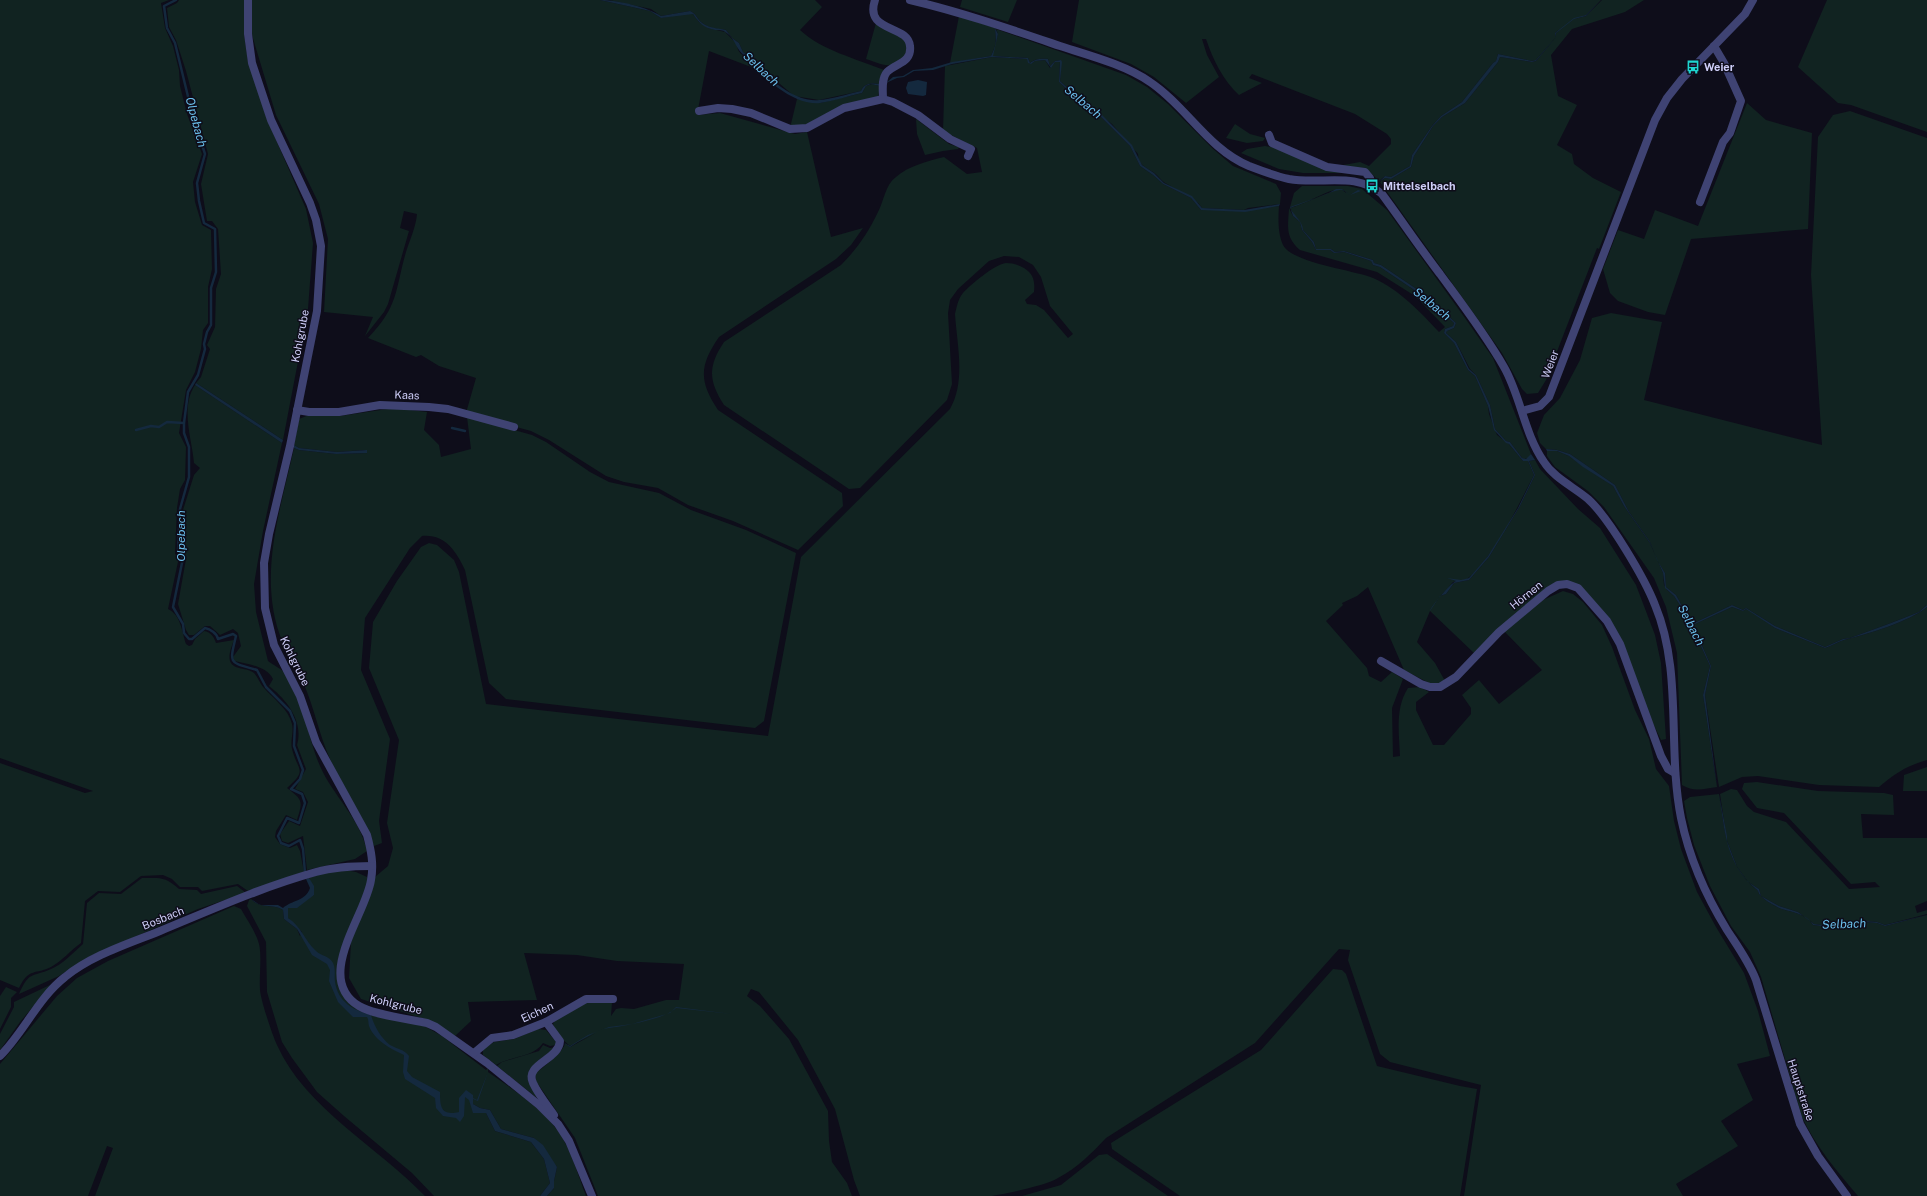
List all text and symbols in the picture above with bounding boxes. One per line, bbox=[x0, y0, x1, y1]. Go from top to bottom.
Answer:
water label: Selbach bbox=[740, 49, 782, 89]
bus stop icon: Weier bbox=[1685, 59, 1701, 75]
place label: Weier bbox=[1704, 61, 1735, 73]
water label: Selbach bbox=[1062, 82, 1105, 122]
water label: Olpebach bbox=[183, 95, 209, 149]
bus stop icon: Mittelselbach bbox=[1364, 178, 1380, 194]
place label: Mittelselbach bbox=[1383, 180, 1456, 192]
water label: Selbach bbox=[1410, 285, 1454, 323]
street label: Kohlgrube bbox=[289, 309, 311, 363]
street label: Weier bbox=[1539, 348, 1561, 380]
street label: Kaas bbox=[394, 389, 420, 401]
water label: Olpebach bbox=[174, 510, 188, 562]
street label: Hörnen bbox=[1508, 578, 1544, 612]
water label: Selbach bbox=[1675, 602, 1707, 648]
street label: Kohlgrube bbox=[278, 634, 312, 688]
street label: Bosbach bbox=[140, 904, 186, 932]
water label: Selbach bbox=[1822, 916, 1867, 932]
street label: Kohlgrube bbox=[369, 992, 423, 1016]
street label: Eichen bbox=[519, 999, 555, 1025]
street label: Hauptstraße bbox=[1785, 1058, 1817, 1122]

